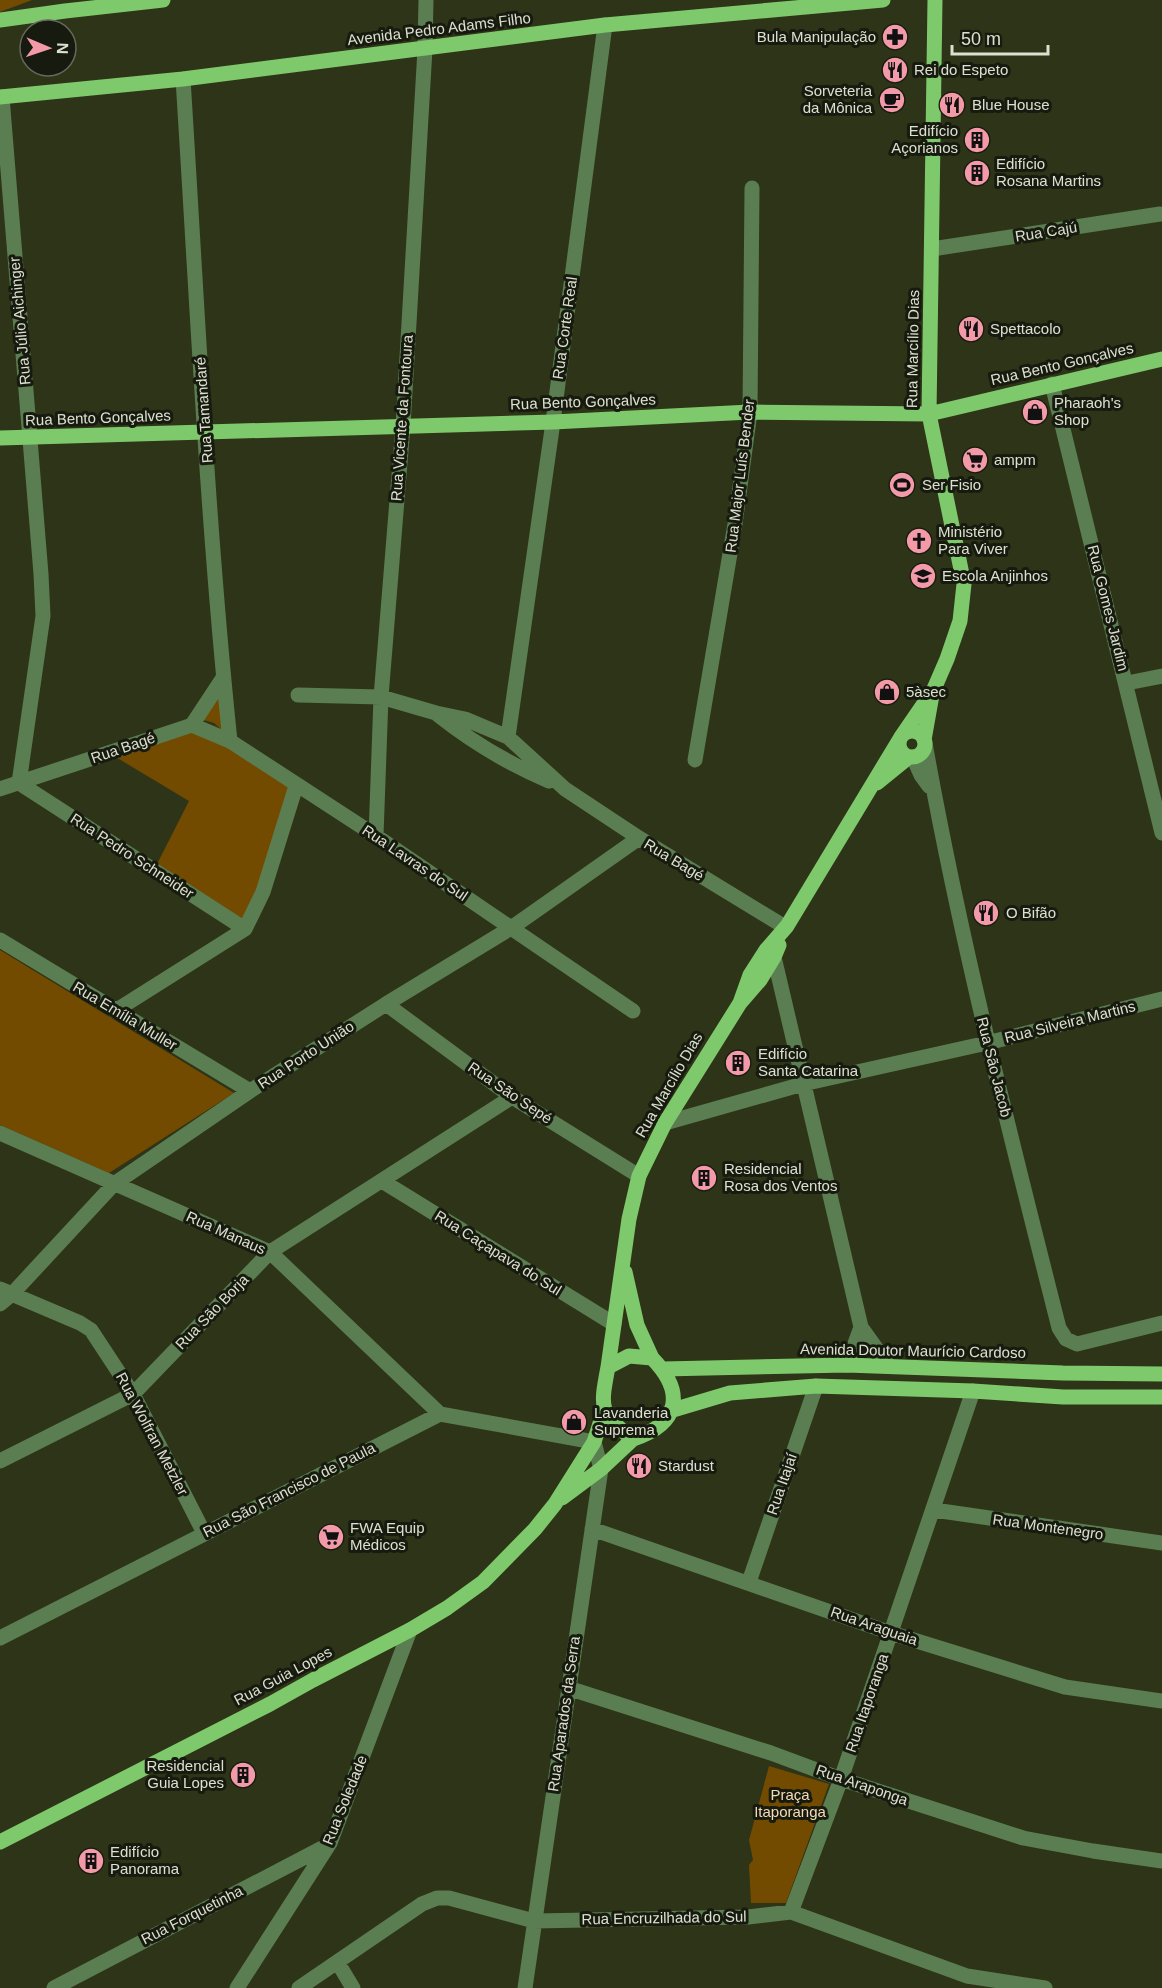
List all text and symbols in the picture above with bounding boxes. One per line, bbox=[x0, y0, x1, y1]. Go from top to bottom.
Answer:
street label: Avenida Pedro Adams Filho bbox=[346, 9, 532, 48]
north arrow bbox=[18, 18, 78, 78]
scale bar bbox=[952, 18, 1048, 56]
pharmacy icon: Bula Manipulação bbox=[880, 22, 910, 52]
place label: Bula Manipulação bbox=[757, 28, 876, 45]
text: 50 m bbox=[961, 29, 1001, 49]
text: N bbox=[54, 42, 71, 55]
restaurant icon: Rei do Espeto bbox=[880, 55, 910, 85]
place label: Rei do Espeto bbox=[914, 61, 1008, 78]
place label: Sorveteria da Mônica bbox=[803, 82, 873, 116]
cafe icon: Sorveteria da Mônica bbox=[877, 85, 907, 115]
restaurant icon: Blue House bbox=[937, 90, 967, 120]
place label: Blue House bbox=[972, 96, 1050, 113]
place label: Edifício Açorianos bbox=[891, 122, 958, 156]
building icon: Edifício Açorianos bbox=[962, 125, 992, 155]
place label: Edifício Rosana Martins bbox=[996, 155, 1101, 189]
building icon: Edifício Rosana Martins bbox=[962, 158, 992, 188]
street label: Rua Cajú bbox=[1014, 218, 1078, 245]
street label: Rua Júlio Aichinger bbox=[5, 256, 34, 386]
street label: Rua Corte Real bbox=[549, 276, 580, 380]
street label: Rua Marcílio Dias bbox=[903, 290, 922, 408]
restaurant icon: Spettacolo bbox=[956, 314, 986, 344]
place label: Spettacolo bbox=[990, 320, 1061, 337]
street label: Rua Vicente da Fontoura bbox=[387, 334, 416, 502]
street label: Rua Bento Gonçalves bbox=[989, 339, 1135, 388]
street label: Rua Tamandaré bbox=[191, 356, 216, 464]
street label: Rua Bento Gonçalves bbox=[510, 390, 656, 413]
place label: Pharaoh's Shop bbox=[1054, 394, 1121, 428]
shop icon: Pharaoh's Shop bbox=[1020, 397, 1050, 427]
street label: Rua Major Luís Bender bbox=[722, 398, 757, 554]
street label: Rua Bento Gonçalves bbox=[25, 406, 171, 429]
supermarket icon: ampm bbox=[960, 445, 990, 475]
place label: ampm bbox=[994, 451, 1036, 468]
sports icon: Ser Fisio bbox=[887, 470, 917, 500]
place label: Ser Fisio bbox=[922, 476, 981, 493]
place label: Ministério Para Viver bbox=[938, 523, 1008, 557]
church icon: Ministério Para Viver bbox=[904, 526, 934, 556]
street label: Rua Gomes Jardim bbox=[1085, 543, 1132, 673]
school or university icon: Escola Anjinhos bbox=[908, 561, 938, 591]
place label: Escola Anjinhos bbox=[942, 567, 1048, 584]
shop icon: 5àsec bbox=[872, 677, 902, 707]
place label: 5àsec bbox=[906, 683, 947, 700]
street label: Rua Bagé bbox=[89, 729, 157, 766]
street label: Rua Pedro Schneider bbox=[67, 809, 197, 902]
street label: Rua Lavras do Sul bbox=[359, 821, 471, 904]
street label: Rua Bagé bbox=[641, 835, 707, 884]
restaurant icon: O Bifão bbox=[971, 898, 1001, 928]
place label: O Bifão bbox=[1006, 904, 1056, 921]
street label: Rua Emília Muller bbox=[70, 978, 180, 1053]
street label: Rua Silveira Martins bbox=[1003, 997, 1137, 1046]
street label: Rua São Jacob bbox=[974, 1015, 1015, 1119]
street label: Rua Porto União bbox=[255, 1017, 357, 1092]
street label: Rua Marcílio Dias bbox=[632, 1029, 706, 1140]
place label: Edifício Santa Catarina bbox=[758, 1045, 859, 1079]
building icon: Edifício Santa Catarina bbox=[723, 1048, 753, 1078]
street label: Rua São Sepé bbox=[465, 1058, 555, 1127]
place label: Residencial Rosa dos Ventos bbox=[724, 1160, 837, 1194]
building icon: Residencial Rosa dos Ventos bbox=[689, 1163, 719, 1193]
street label: Rua Manaus bbox=[184, 1207, 269, 1258]
street label: Rua Caçapava do Sul bbox=[432, 1207, 565, 1298]
street label: Rua São Borja bbox=[172, 1270, 252, 1353]
street label: Avenida Doutor Maurício Cardoso bbox=[800, 1340, 1026, 1361]
street label: Rua Wolfran Metzler bbox=[113, 1370, 192, 1498]
place label: Lavanderia Suprema bbox=[594, 1404, 669, 1438]
shop icon: Lavanderia Suprema bbox=[559, 1407, 589, 1437]
street label: Rua São Francisco de Paula bbox=[200, 1438, 378, 1540]
street label: Rua Itajaí bbox=[763, 1450, 800, 1517]
restaurant icon: Stardust bbox=[624, 1451, 654, 1481]
place label: Stardust bbox=[658, 1457, 715, 1474]
street label: Rua Montenegro bbox=[992, 1510, 1105, 1543]
place label: FWA Equip Médicos bbox=[350, 1519, 424, 1553]
supermarket icon: FWA Equip Médicos bbox=[316, 1522, 346, 1552]
street label: Rua Araguaia bbox=[828, 1603, 921, 1649]
street label: Rua Aparados da Serra bbox=[544, 1634, 583, 1793]
street label: Rua Guia Lopes bbox=[231, 1643, 335, 1709]
street label: Rua Itaporanga bbox=[842, 1651, 892, 1754]
street label: Rua Soledade bbox=[319, 1753, 370, 1847]
place label: Residencial Guia Lopes bbox=[146, 1757, 224, 1791]
building icon: Residencial Guia Lopes bbox=[228, 1760, 258, 1790]
street label: Rua Araponga bbox=[814, 1761, 911, 1808]
park label: Praça Itaporanga bbox=[754, 1786, 827, 1820]
place label: Edifício Panorama bbox=[110, 1843, 180, 1877]
building icon: Edifício Panorama bbox=[76, 1846, 106, 1876]
street label: Rua Forquetinha bbox=[138, 1881, 246, 1947]
street label: Rua Encruzilhada do Sul bbox=[581, 1908, 747, 1927]

